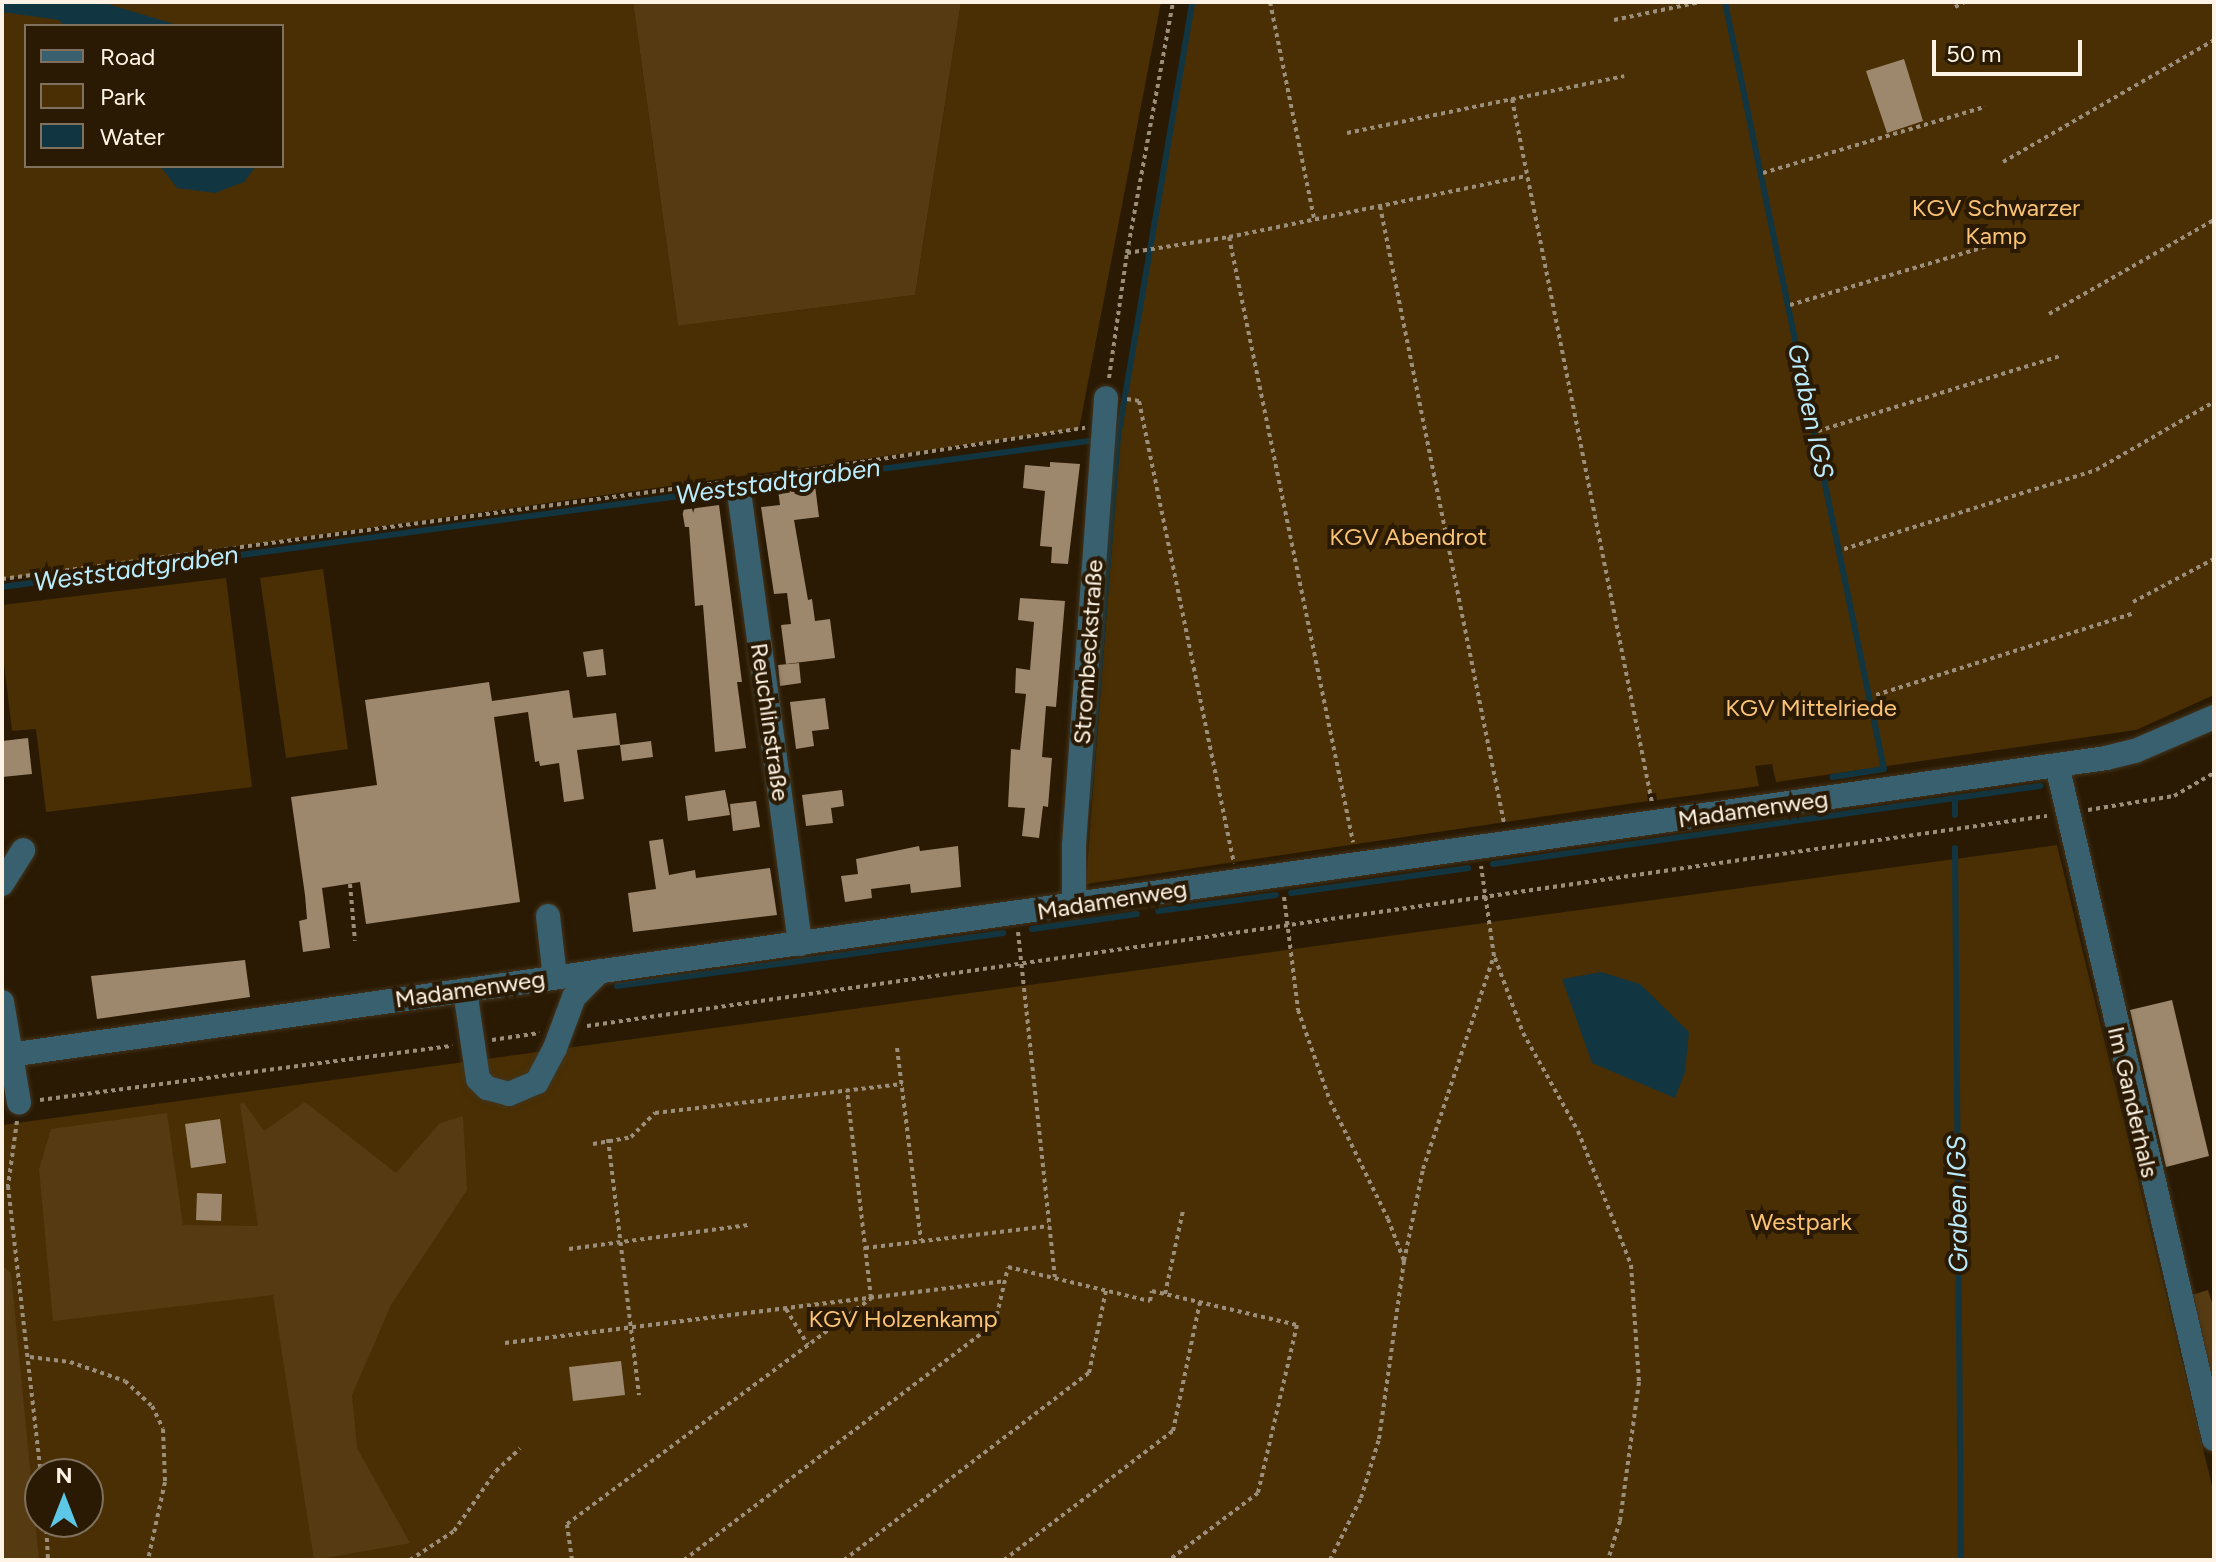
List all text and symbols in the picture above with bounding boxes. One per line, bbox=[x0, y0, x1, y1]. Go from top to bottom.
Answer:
legend bbox=[24, 24, 284, 168]
scale bar bbox=[1936, 24, 2086, 74]
text: 50 m bbox=[1946, 39, 2002, 68]
text: Road bbox=[100, 42, 155, 71]
text: Park bbox=[100, 82, 146, 111]
text: Water bbox=[100, 122, 165, 151]
park label: KGV Schwarzer Kamp bbox=[1912, 194, 2080, 250]
water label: Graben IGS bbox=[1780, 341, 1840, 481]
water label: Weststadtgraben bbox=[674, 452, 882, 512]
park label: KGV Abendrot bbox=[1329, 523, 1487, 551]
water label: Weststadtgraben bbox=[32, 539, 240, 599]
street label: Strombeckstraße bbox=[1067, 559, 1109, 745]
street label: Reuchlinstraße bbox=[745, 641, 795, 803]
park label: KGV Mittelriede bbox=[1725, 694, 1897, 722]
street label: Madamenweg bbox=[1676, 784, 1830, 834]
street label: Madamenweg bbox=[1035, 874, 1189, 926]
street label: Madamenweg bbox=[393, 964, 547, 1014]
street label: Im Ganderhals bbox=[2102, 1024, 2164, 1180]
water label: Graben IGS bbox=[1941, 1135, 1975, 1273]
park label: Westpark bbox=[1750, 1208, 1852, 1236]
park label: KGV Holzenkamp bbox=[808, 1305, 998, 1333]
north arrow bbox=[24, 1458, 104, 1538]
text: N bbox=[55, 1462, 73, 1489]

